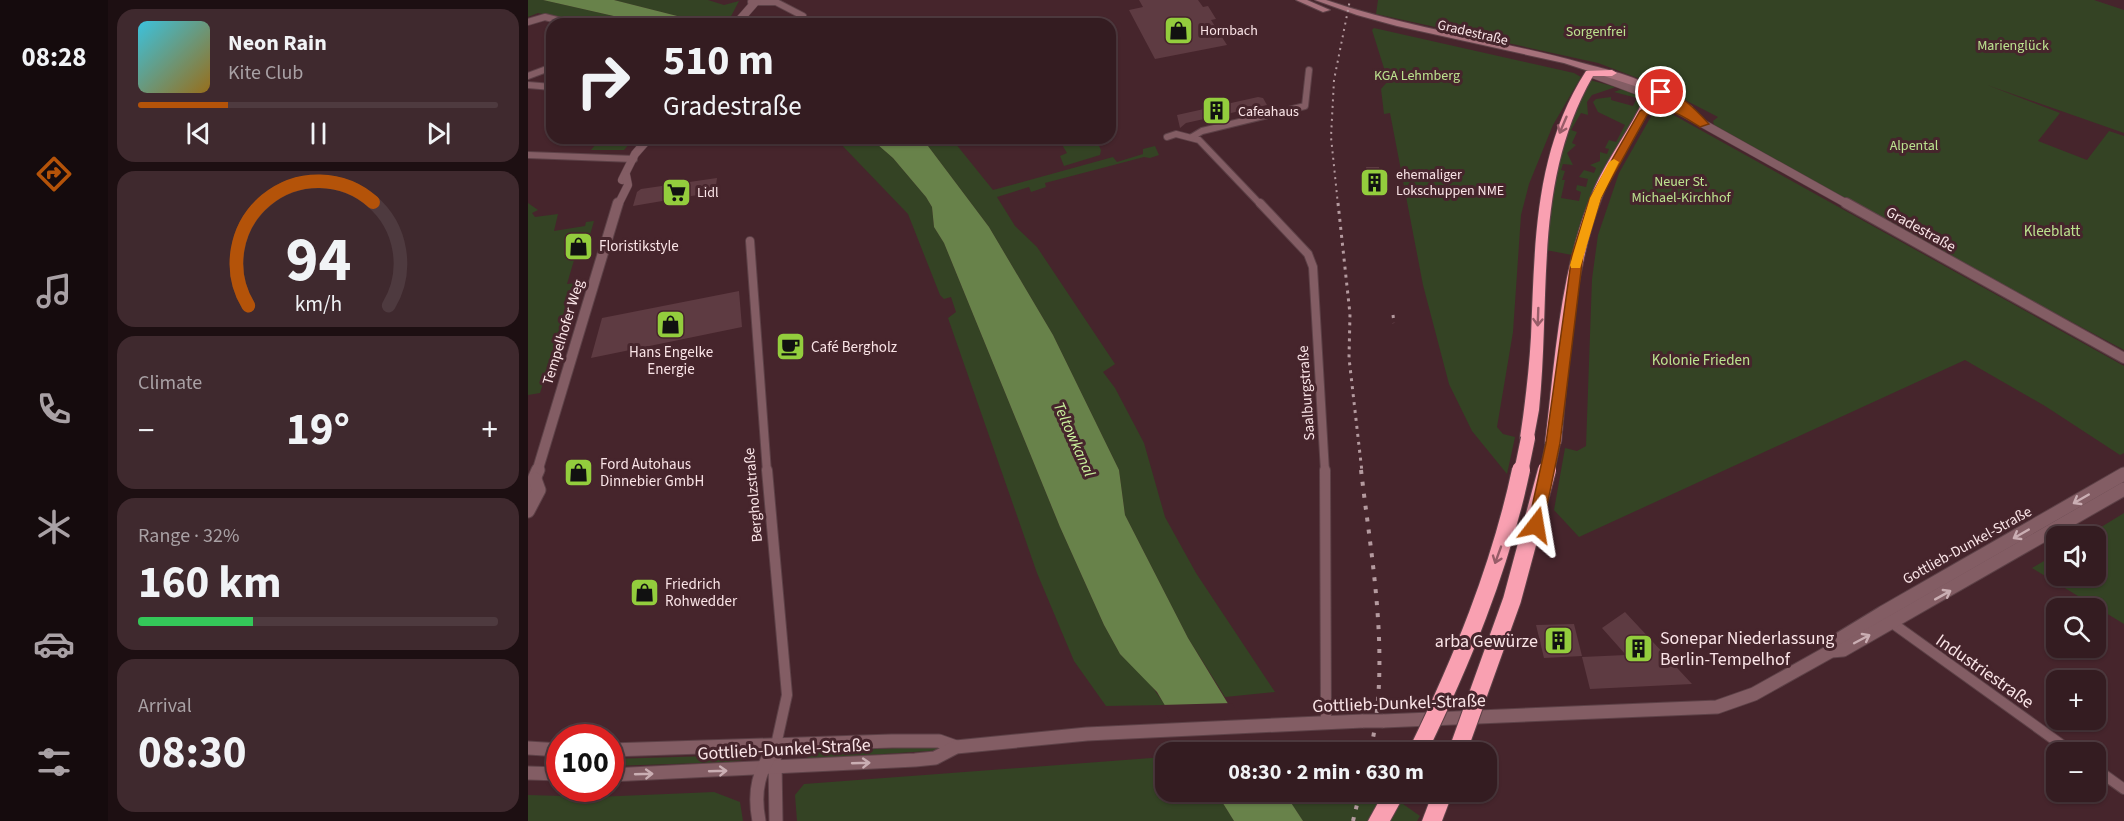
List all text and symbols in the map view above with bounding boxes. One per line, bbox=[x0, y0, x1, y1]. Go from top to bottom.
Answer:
shop icon: Hornbach bbox=[1163, 14, 1195, 46]
street label: Gradestraße bbox=[1436, 15, 1510, 51]
place label: Hornbach bbox=[1200, 21, 1258, 41]
park label: Sorgenfrei bbox=[1566, 22, 1626, 42]
text: Neon Rain bbox=[228, 27, 327, 59]
text: 510 m bbox=[663, 31, 774, 91]
park label: Marienglück bbox=[1977, 36, 2049, 56]
text: 08:28 bbox=[21, 38, 87, 77]
icon: right bbox=[564, 42, 642, 120]
text: Kite Club bbox=[228, 59, 303, 87]
park label: KGA Lehmberg bbox=[1374, 66, 1460, 86]
pin bbox=[1635, 66, 1686, 117]
icon: arrive bbox=[1644, 75, 1677, 108]
text: Gradestraße bbox=[663, 87, 802, 126]
building icon: Cafeahaus bbox=[1201, 95, 1233, 127]
place label: Cafeahaus bbox=[1238, 102, 1299, 122]
one-way arrow bbox=[1557, 115, 1568, 133]
icon: previous bbox=[182, 117, 215, 150]
icon: pause bbox=[302, 117, 335, 150]
icon: next bbox=[422, 117, 455, 150]
park label: Alpental bbox=[1890, 136, 1939, 156]
icon: directions bbox=[33, 153, 75, 195]
place label: ehemaliger Lokschuppen NME bbox=[1396, 165, 1504, 201]
building icon: ehemaliger Lokschuppen NME bbox=[1359, 166, 1391, 198]
park label: Neuer St. Michael-Kirchhof bbox=[1631, 172, 1731, 208]
supermarket icon: Lidl bbox=[660, 176, 692, 208]
place label: Lidl bbox=[697, 183, 719, 203]
street label: Gradestraße bbox=[1882, 202, 1960, 257]
text: 94 bbox=[285, 216, 351, 305]
park label: Kleeblatt bbox=[2024, 221, 2080, 242]
shop icon: Floristikstyle bbox=[562, 230, 594, 262]
place label: Floristikstyle bbox=[599, 236, 679, 257]
icon: music bbox=[33, 270, 75, 312]
street label: Tempelhofer Weg bbox=[537, 276, 590, 387]
text: km/h bbox=[294, 289, 342, 320]
one-way arrow bbox=[1532, 306, 1544, 326]
shop icon: Hans Engelke Energie bbox=[655, 309, 687, 341]
cafe icon: Café Bergholz bbox=[774, 331, 806, 363]
place label: Café Bergholz bbox=[811, 337, 897, 358]
place label: Hans Engelke Energie bbox=[629, 342, 713, 380]
street label: Saalburgstraße bbox=[1293, 345, 1320, 441]
park label: Kolonie Frieden bbox=[1652, 350, 1750, 371]
text: Climate bbox=[138, 369, 202, 397]
icon: phone bbox=[33, 388, 75, 430]
text: 19° bbox=[286, 398, 350, 462]
water label: Teltowkanal bbox=[1048, 398, 1100, 480]
text: − bbox=[138, 407, 154, 454]
text: + bbox=[482, 407, 498, 454]
street label: Bergholzstraße bbox=[739, 447, 768, 543]
place label: Ford Autohaus Dinnebier GmbH bbox=[600, 454, 704, 492]
shop icon: Ford Autohaus Dinnebier GmbH bbox=[563, 457, 595, 489]
position arrow bbox=[1504, 493, 1568, 557]
one-way arrow bbox=[2073, 493, 2090, 505]
street label: Gottlieb-Dunkel-Straße bbox=[1899, 501, 2036, 590]
icon: climate bbox=[33, 506, 75, 548]
text: Range · 32% bbox=[138, 522, 239, 550]
map controls bbox=[2046, 526, 2106, 802]
button: sound bbox=[2046, 526, 2106, 586]
one-way arrow bbox=[2013, 528, 2030, 540]
one-way arrow bbox=[1492, 545, 1503, 564]
text: 160 km bbox=[138, 551, 282, 615]
place label: Friedrich Rohwedder bbox=[665, 574, 738, 612]
shop icon: Friedrich Rohwedder bbox=[628, 577, 660, 609]
one-way arrow bbox=[1934, 589, 1951, 601]
button: search bbox=[2046, 598, 2106, 658]
icon: car bbox=[33, 623, 75, 665]
building icon: arba Gewürze bbox=[1543, 625, 1575, 657]
place label: Sonepar Niederlassung Berlin-Tempelhof bbox=[1660, 626, 1834, 672]
street label: Industriestraße bbox=[1931, 628, 2039, 715]
place label: arba Gewürze bbox=[1435, 629, 1538, 654]
building icon: Sonepar Niederlassung Berlin-Tempelhof bbox=[1623, 632, 1655, 664]
one-way arrow bbox=[1853, 633, 1871, 644]
button: + bbox=[2046, 670, 2106, 730]
street label: Gottlieb-Dunkel-Straße bbox=[1312, 688, 1486, 719]
text: Arrival bbox=[138, 692, 192, 720]
text: 08:30 bbox=[138, 721, 247, 785]
speed limit sign: 100 bbox=[546, 724, 624, 802]
street label: Gottlieb-Dunkel-Straße bbox=[697, 732, 871, 767]
icon: filters bbox=[33, 741, 75, 783]
button: − bbox=[2046, 742, 2106, 802]
text: 08:30 · 2 min · 630 m bbox=[1228, 756, 1424, 788]
one-way arrow bbox=[851, 757, 871, 768]
one-way arrow bbox=[708, 766, 728, 777]
one-way arrow bbox=[633, 769, 653, 780]

